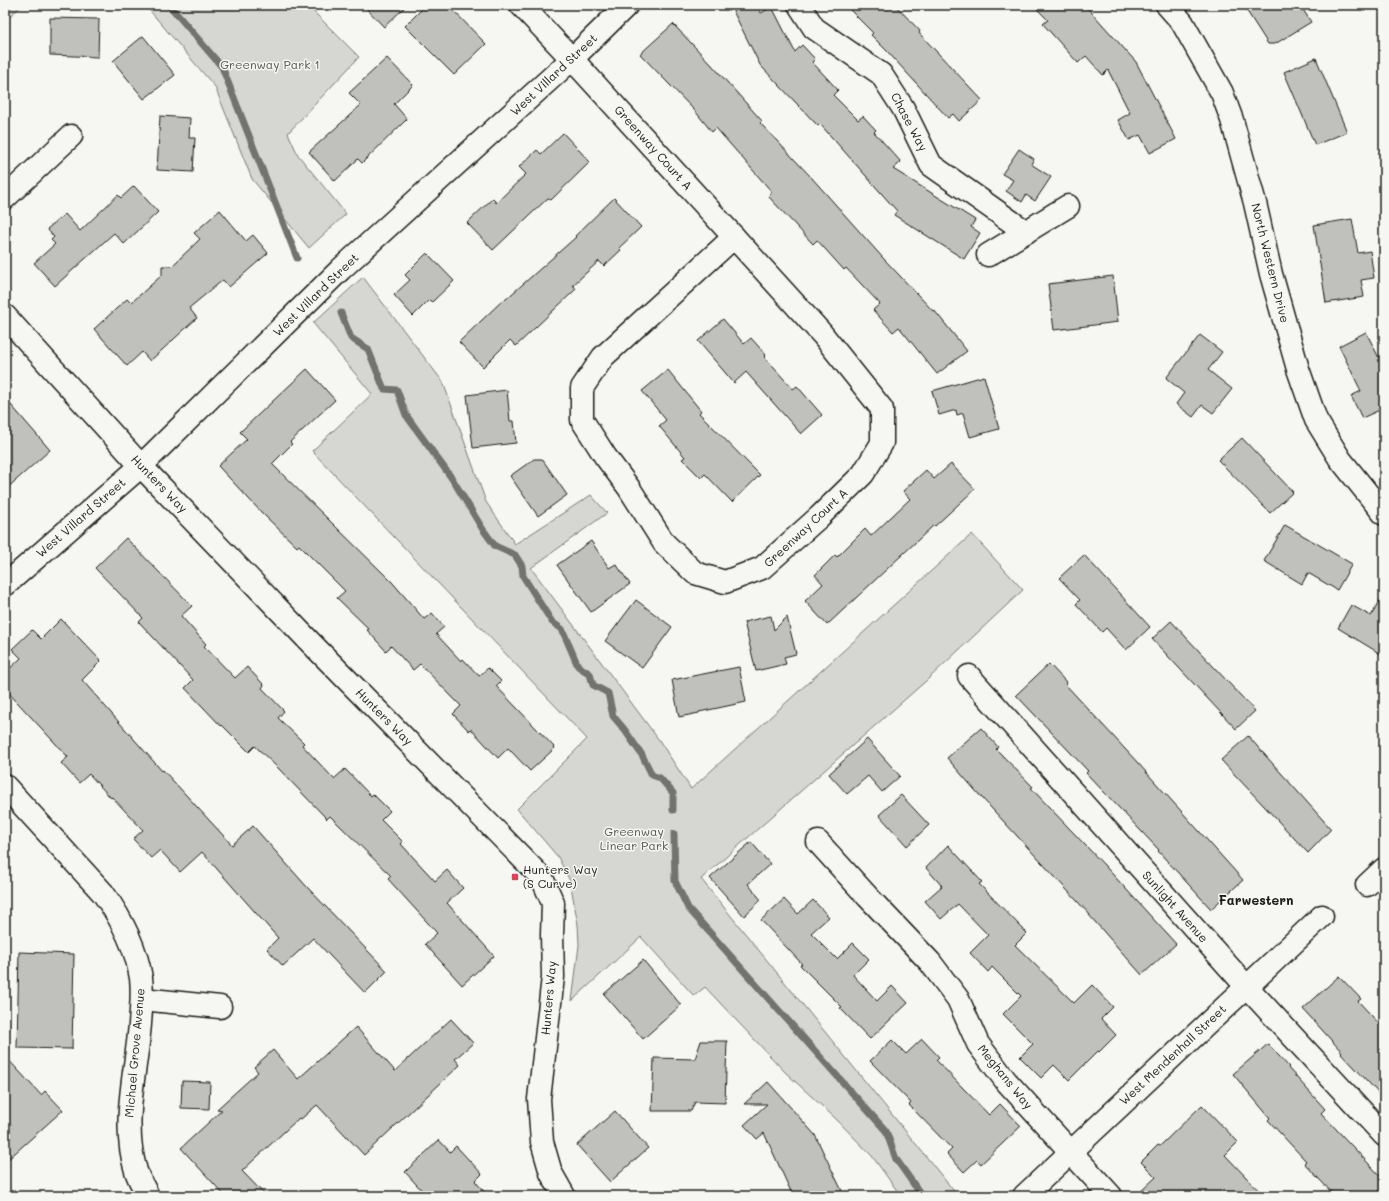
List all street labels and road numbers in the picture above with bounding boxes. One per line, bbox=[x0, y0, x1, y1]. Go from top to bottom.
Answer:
street label: West Villard Street bbox=[506, 30, 600, 119]
street label: Chase Way bbox=[888, 89, 932, 154]
street label: Greenway Court A bbox=[611, 101, 696, 193]
street label: North Western Drive bbox=[1248, 201, 1294, 324]
street label: West Villard Street bbox=[269, 249, 362, 339]
street label: Hunters Way bbox=[128, 451, 191, 516]
street label: West Villard Street bbox=[32, 474, 128, 561]
street label: Greenway Court A bbox=[760, 484, 851, 570]
street label: Hunters Way bbox=[353, 684, 417, 748]
street label: Sunlight Avenue bbox=[1139, 867, 1212, 946]
street label: Hunters Way bbox=[537, 960, 559, 1036]
street label: Michael Grove Avenue bbox=[120, 987, 148, 1118]
street label: West Mendenhall Street bbox=[1115, 1000, 1229, 1108]
street label: Meghans Way bbox=[975, 1041, 1037, 1112]

